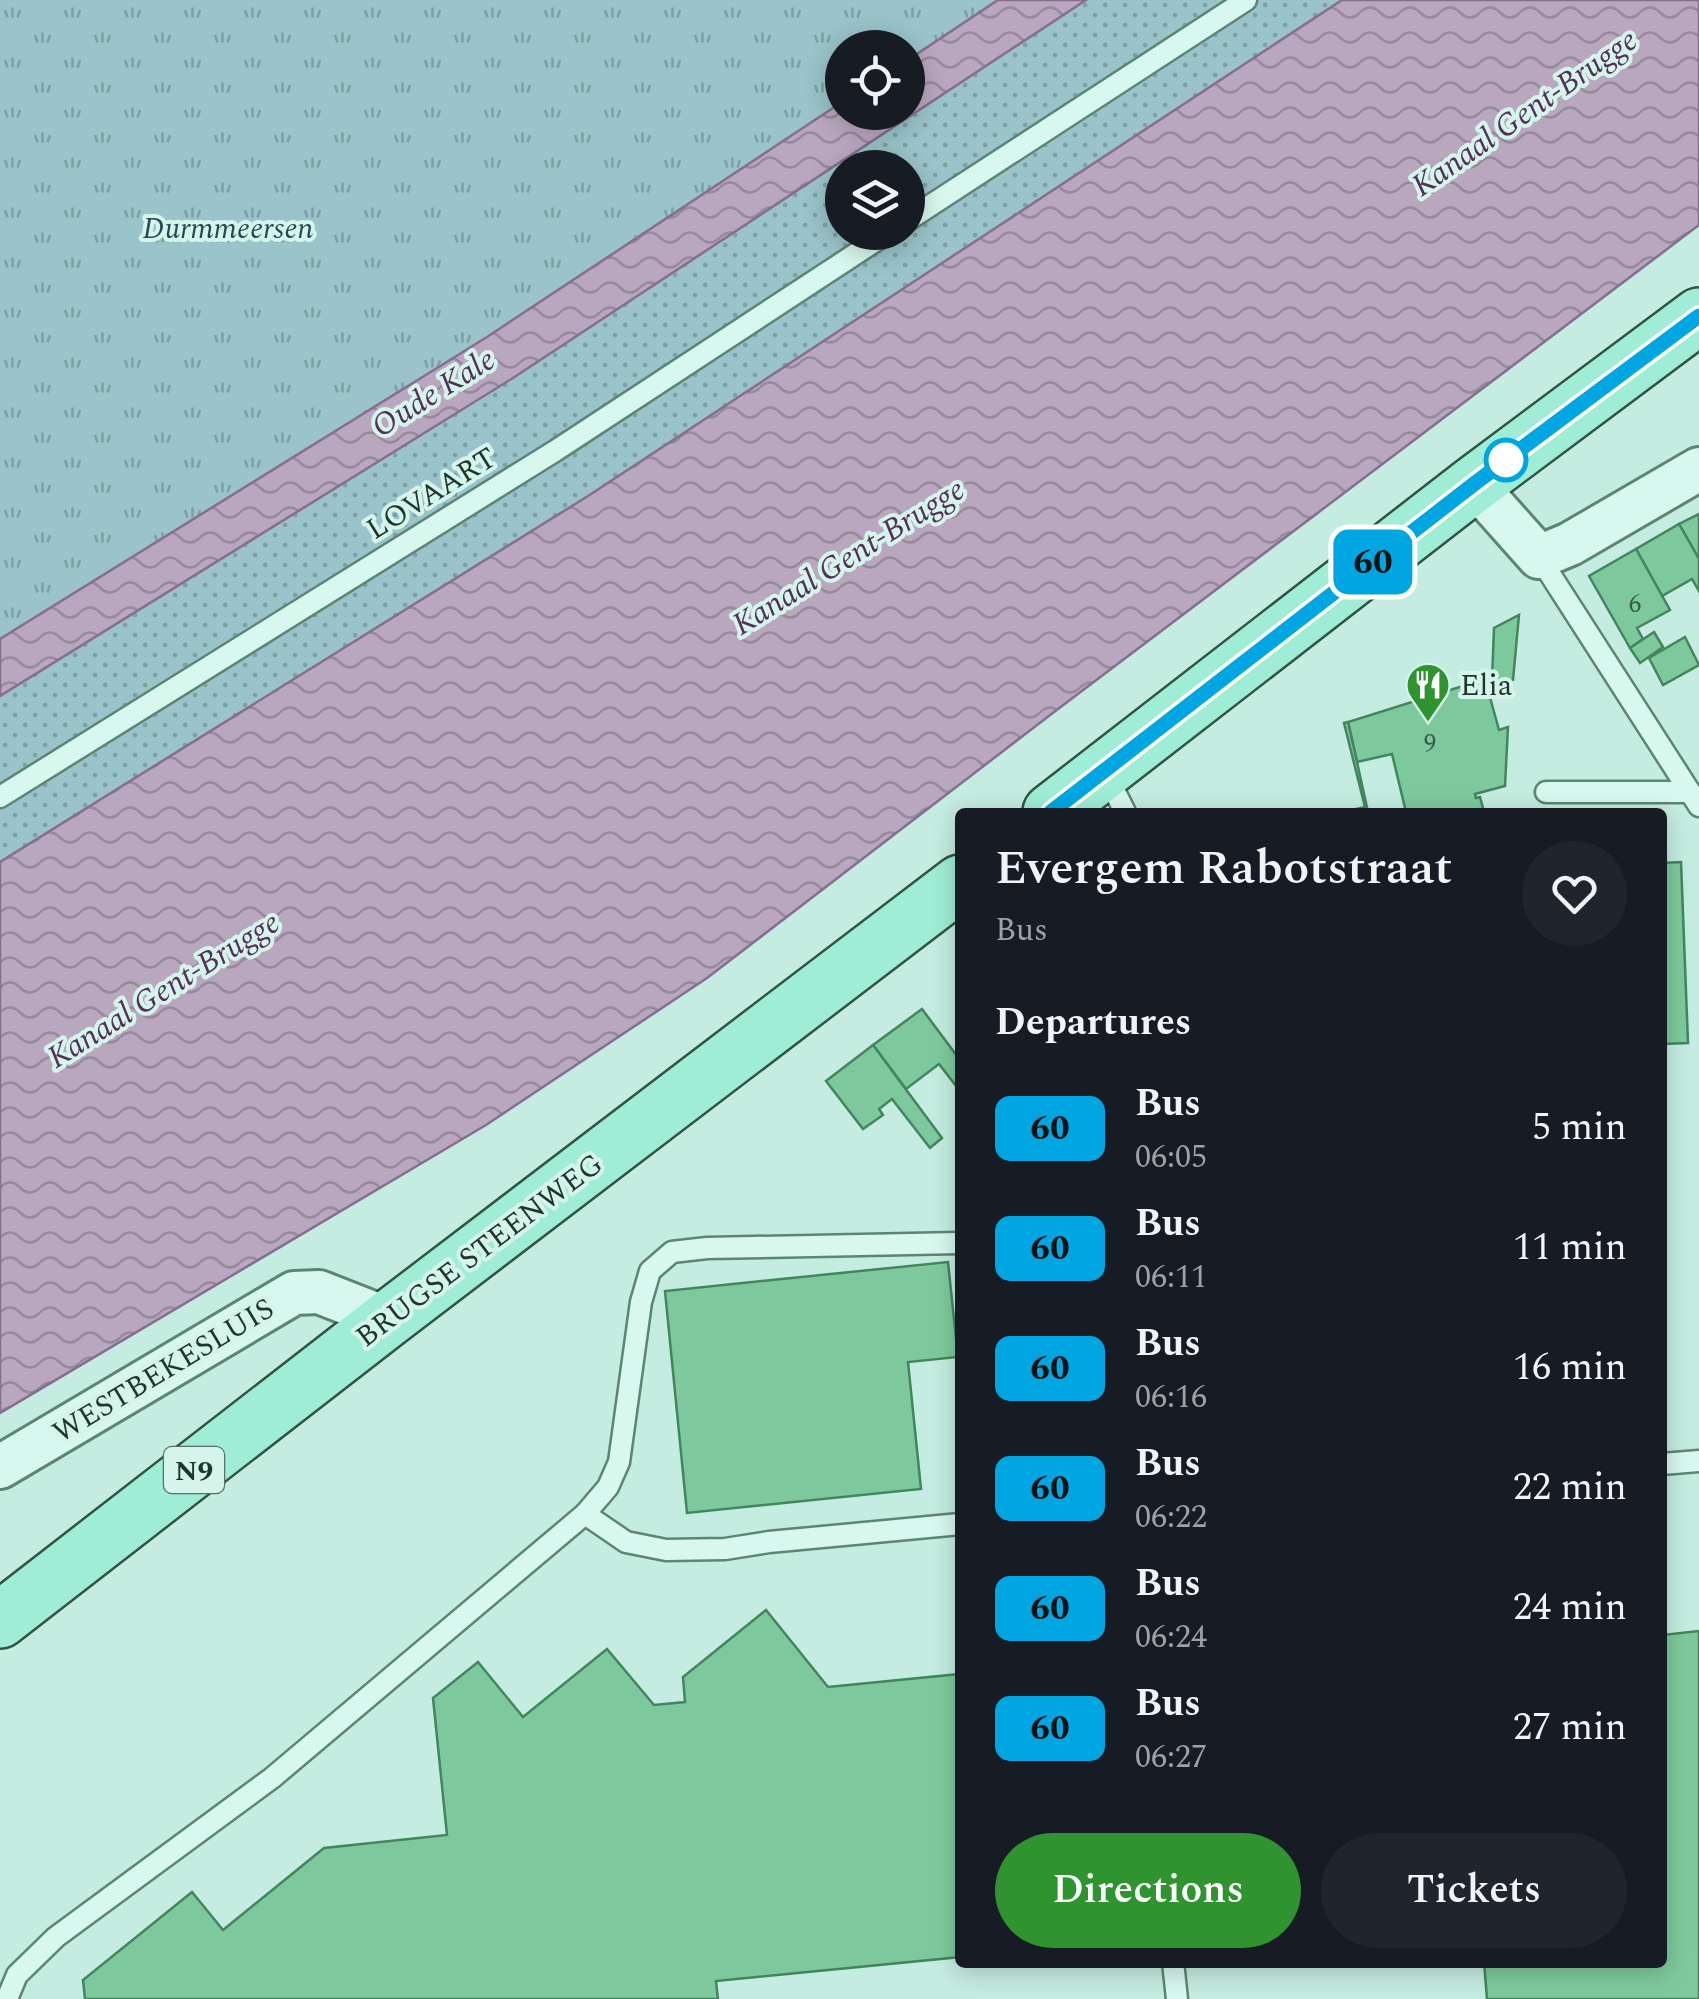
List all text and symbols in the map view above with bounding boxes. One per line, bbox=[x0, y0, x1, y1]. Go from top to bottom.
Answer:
water label: Kanaal Gent-Brugge bbox=[1402, 17, 1648, 210]
map controls bbox=[825, 30, 925, 250]
button: locate bbox=[825, 30, 925, 130]
button: layers bbox=[825, 150, 925, 250]
park label: Durmmeersen bbox=[143, 206, 313, 252]
water label: Oude Kale bbox=[362, 336, 505, 451]
street label: LOVAART bbox=[357, 436, 506, 552]
unlabelled marker bbox=[1485, 439, 1527, 481]
water label: Kanaal Gent-Brugge bbox=[723, 466, 975, 649]
line badge: 60 bbox=[1328, 530, 1418, 594]
text: 60 bbox=[1353, 536, 1393, 589]
house number: 6 bbox=[1629, 586, 1641, 624]
restaurant icon: Elia bbox=[1405, 662, 1451, 723]
place label: Elia bbox=[1460, 663, 1513, 709]
house number: 9 bbox=[1424, 725, 1436, 763]
text: Evergem Rabotstraat bbox=[995, 832, 1452, 905]
button: heart bbox=[1522, 841, 1627, 946]
water label: Kanaal Gent-Brugge bbox=[38, 899, 290, 1082]
text: Bus bbox=[995, 906, 1048, 955]
text: Departures bbox=[995, 994, 1191, 1052]
text: Bus bbox=[1135, 1075, 1201, 1133]
text: 5 min bbox=[1532, 1099, 1627, 1157]
text: 60 bbox=[1030, 1102, 1070, 1155]
text: 06:05 bbox=[1135, 1133, 1207, 1182]
street label: BRUGSE STEENWEG bbox=[346, 1142, 613, 1359]
text: Bus bbox=[1135, 1195, 1201, 1253]
text: 11 min bbox=[1513, 1219, 1627, 1277]
text: 60 bbox=[1030, 1222, 1070, 1275]
text: 06:11 bbox=[1135, 1253, 1207, 1302]
street label: WESTBEKESLUIS bbox=[44, 1286, 283, 1455]
text: Bus bbox=[1135, 1315, 1201, 1373]
text: 16 min bbox=[1513, 1339, 1627, 1397]
text: 60 bbox=[1030, 1342, 1070, 1395]
text: 06:16 bbox=[1135, 1373, 1207, 1422]
text: Bus bbox=[1135, 1435, 1201, 1493]
road number: N9 bbox=[164, 1447, 224, 1493]
text: 22 min bbox=[1513, 1459, 1627, 1517]
text: 60 bbox=[1030, 1462, 1070, 1515]
text: 06:22 bbox=[1135, 1493, 1207, 1542]
text: Bus bbox=[1135, 1555, 1201, 1613]
text: 24 min bbox=[1513, 1579, 1627, 1637]
text: 60 bbox=[1030, 1582, 1070, 1635]
text: 06:24 bbox=[1135, 1613, 1207, 1662]
text: Bus bbox=[1135, 1675, 1201, 1733]
text: 27 min bbox=[1513, 1699, 1627, 1757]
text: 60 bbox=[1030, 1702, 1070, 1755]
text: 06:27 bbox=[1135, 1733, 1207, 1782]
button: Directions bbox=[995, 1833, 1301, 1948]
button: Tickets bbox=[1321, 1833, 1627, 1948]

